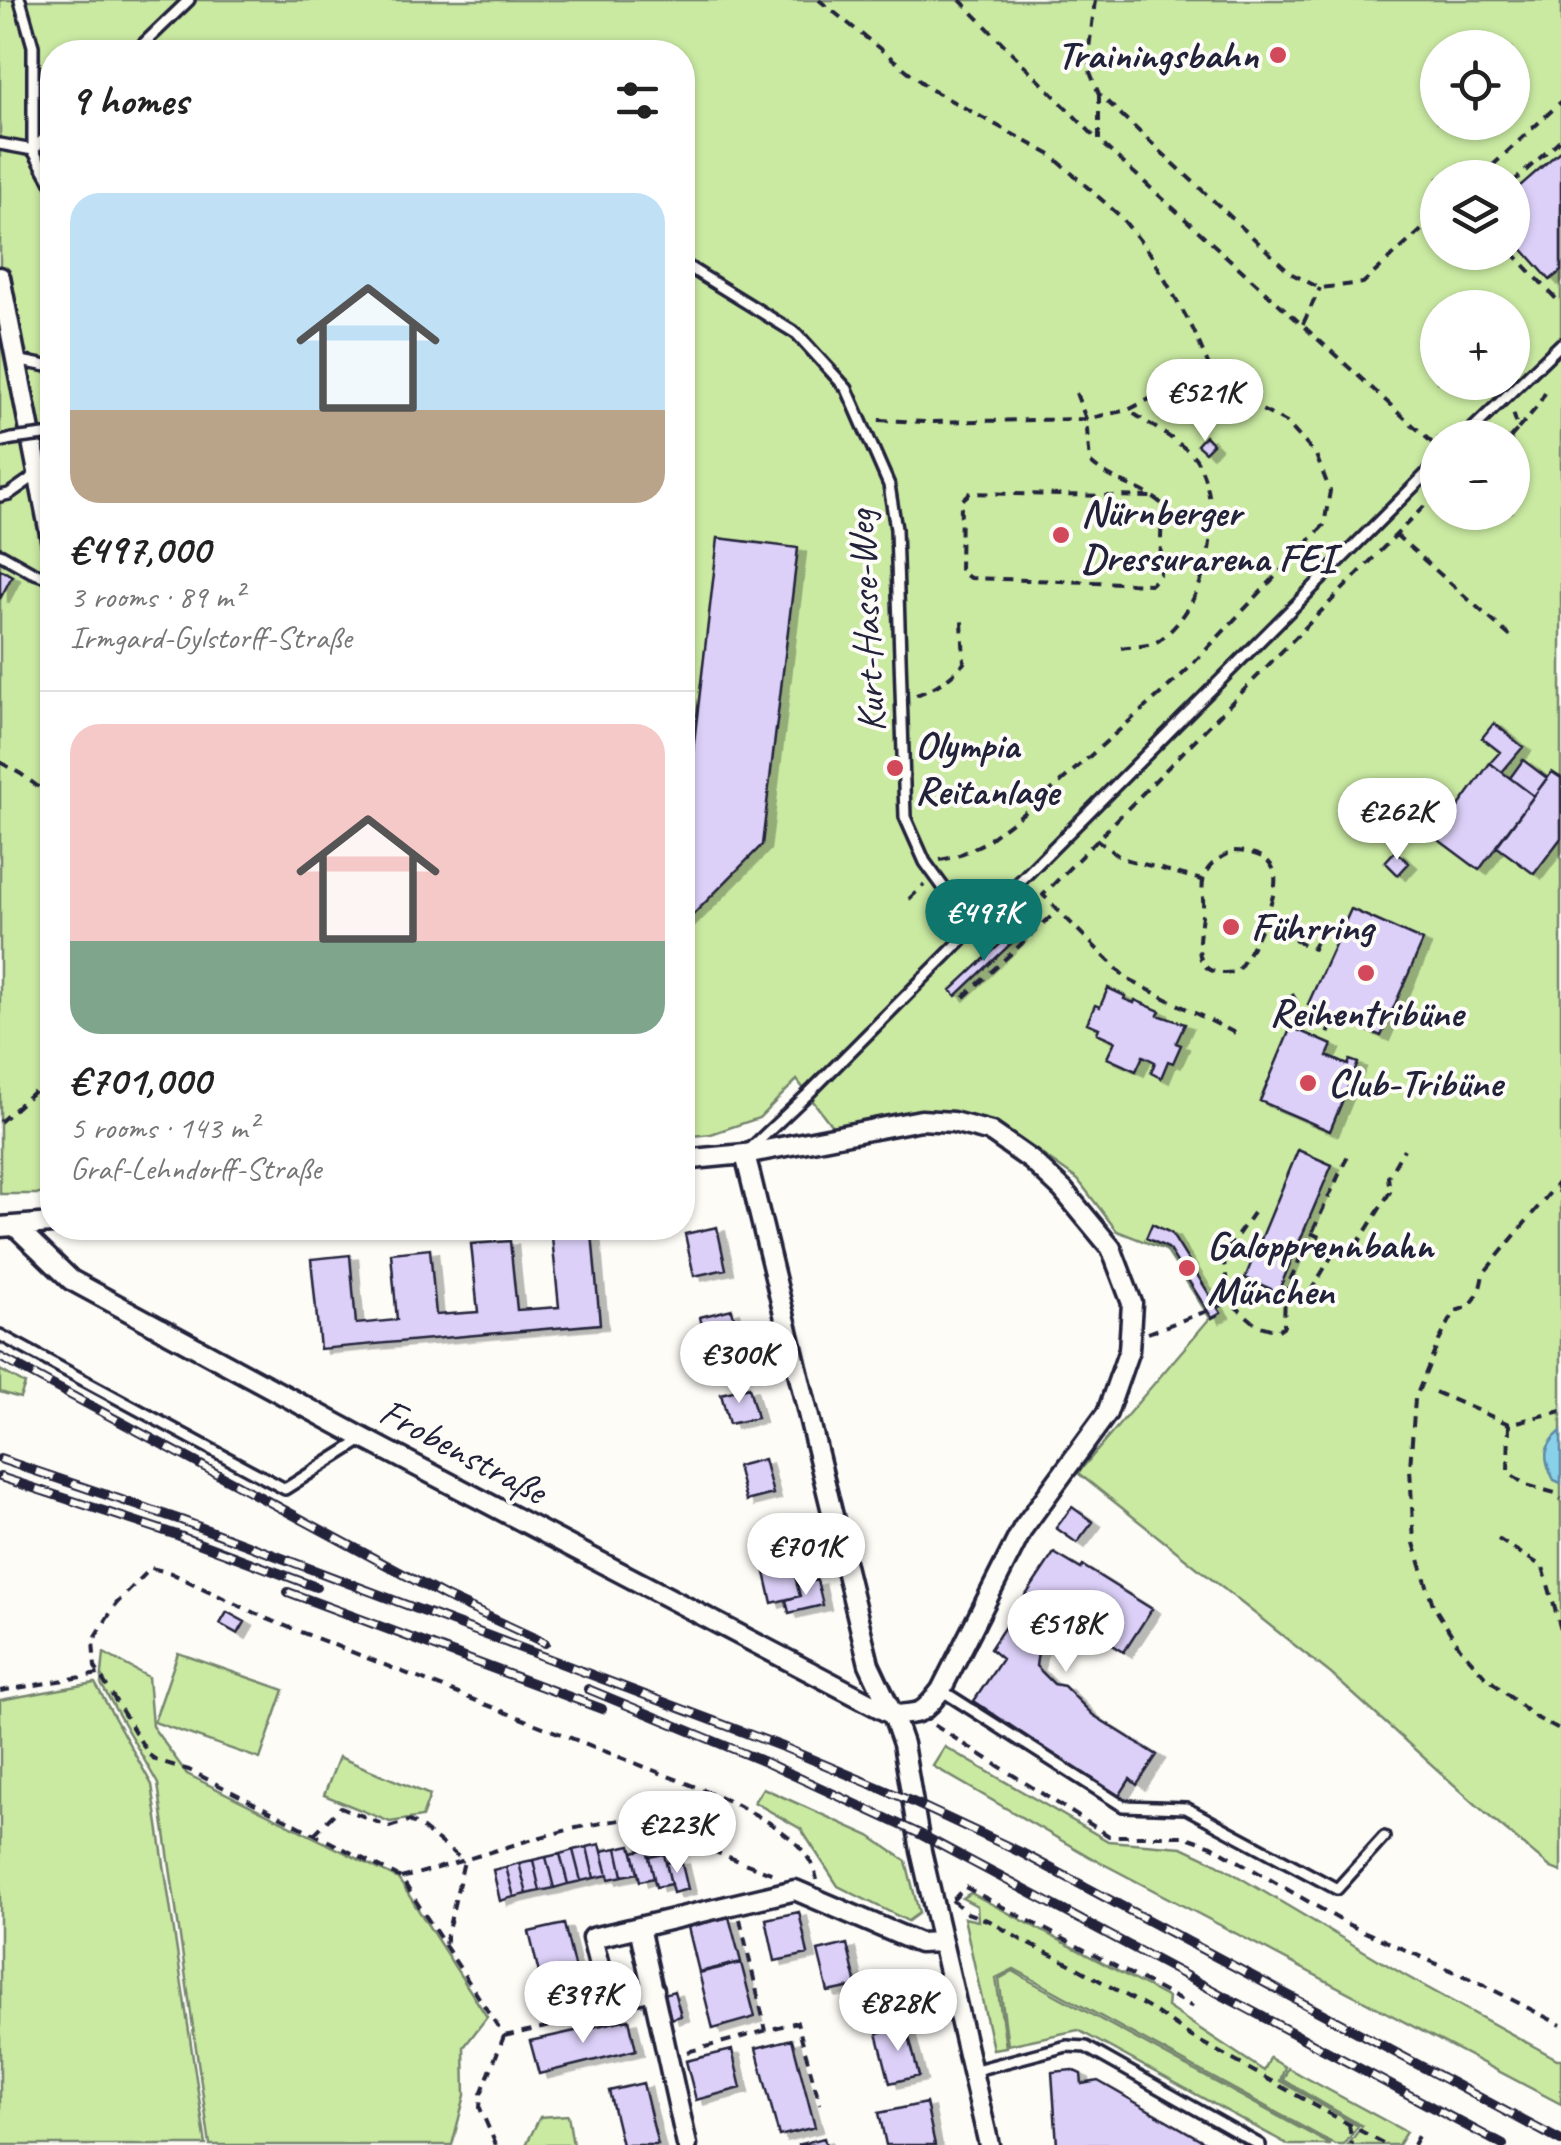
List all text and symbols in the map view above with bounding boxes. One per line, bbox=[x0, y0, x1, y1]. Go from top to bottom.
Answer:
place label: Trainingsbahn bbox=[1057, 30, 1259, 80]
map controls bbox=[1420, 30, 1530, 530]
button: locate bbox=[1420, 30, 1530, 140]
marker: Trainingsbahn bbox=[1267, 44, 1289, 66]
icon: filters bbox=[610, 73, 665, 128]
text: 9 homes bbox=[70, 74, 188, 127]
button: layers bbox=[1420, 160, 1530, 270]
icon: home bbox=[278, 258, 458, 438]
button: + bbox=[1420, 290, 1530, 400]
pin: €521K bbox=[1135, 359, 1275, 444]
text: €521K bbox=[1168, 371, 1242, 412]
button: − bbox=[1420, 420, 1530, 530]
place label: Nürnberger Dressurarena FEI bbox=[1081, 487, 1343, 583]
street label: Kurt-Hasse-Weg bbox=[835, 507, 897, 734]
text: €497,000 bbox=[70, 523, 210, 576]
marker: Nürnberger Dressurarena FEI bbox=[1050, 524, 1072, 546]
text: 3 rooms · 89 m² bbox=[70, 576, 243, 617]
text: Irmgard-Gylstorff-Straße bbox=[70, 617, 352, 658]
place label: Olympia Reitanlage bbox=[915, 720, 1061, 816]
marker: Olympia Reitanlage bbox=[884, 757, 906, 779]
pin: €262K bbox=[1327, 778, 1467, 863]
icon: home bbox=[278, 789, 458, 969]
text: €262K bbox=[1360, 790, 1434, 831]
pin: €497K bbox=[914, 879, 1054, 964]
text: €497K bbox=[947, 891, 1021, 932]
place label: Führring bbox=[1251, 902, 1376, 952]
marker: Führring bbox=[1220, 916, 1242, 938]
marker: Reihentribüne bbox=[1355, 962, 1377, 984]
place label: Reihentribüne bbox=[1269, 988, 1466, 1038]
text: €701,000 bbox=[70, 1054, 210, 1107]
place label: Club-Tribüne bbox=[1328, 1058, 1505, 1108]
marker: Club-Tribüne bbox=[1297, 1072, 1319, 1094]
text: 5 rooms · 143 m² bbox=[70, 1107, 257, 1148]
text: Graf-Lehndorff-Straße bbox=[70, 1148, 321, 1189]
place label: Galopprennbahn Műnchen bbox=[1207, 1220, 1436, 1316]
marker: Galopprennbahn Műnchen bbox=[1176, 1257, 1198, 1279]
pin: €300K bbox=[669, 1321, 809, 1406]
text: €300K bbox=[702, 1333, 776, 1374]
street label: Frobenstraße bbox=[371, 1386, 557, 1517]
pin: €701K bbox=[736, 1513, 876, 1598]
text: €701K bbox=[769, 1525, 843, 1566]
pin: €518K bbox=[996, 1590, 1136, 1675]
text: €518K bbox=[1029, 1602, 1103, 1643]
pin: €223K bbox=[607, 1791, 747, 1876]
text: €223K bbox=[640, 1803, 714, 1844]
pin: €397K bbox=[513, 1961, 653, 2046]
pin: €828K bbox=[828, 1969, 968, 2054]
text: €397K bbox=[546, 1973, 620, 2014]
text: €828K bbox=[861, 1981, 935, 2022]

